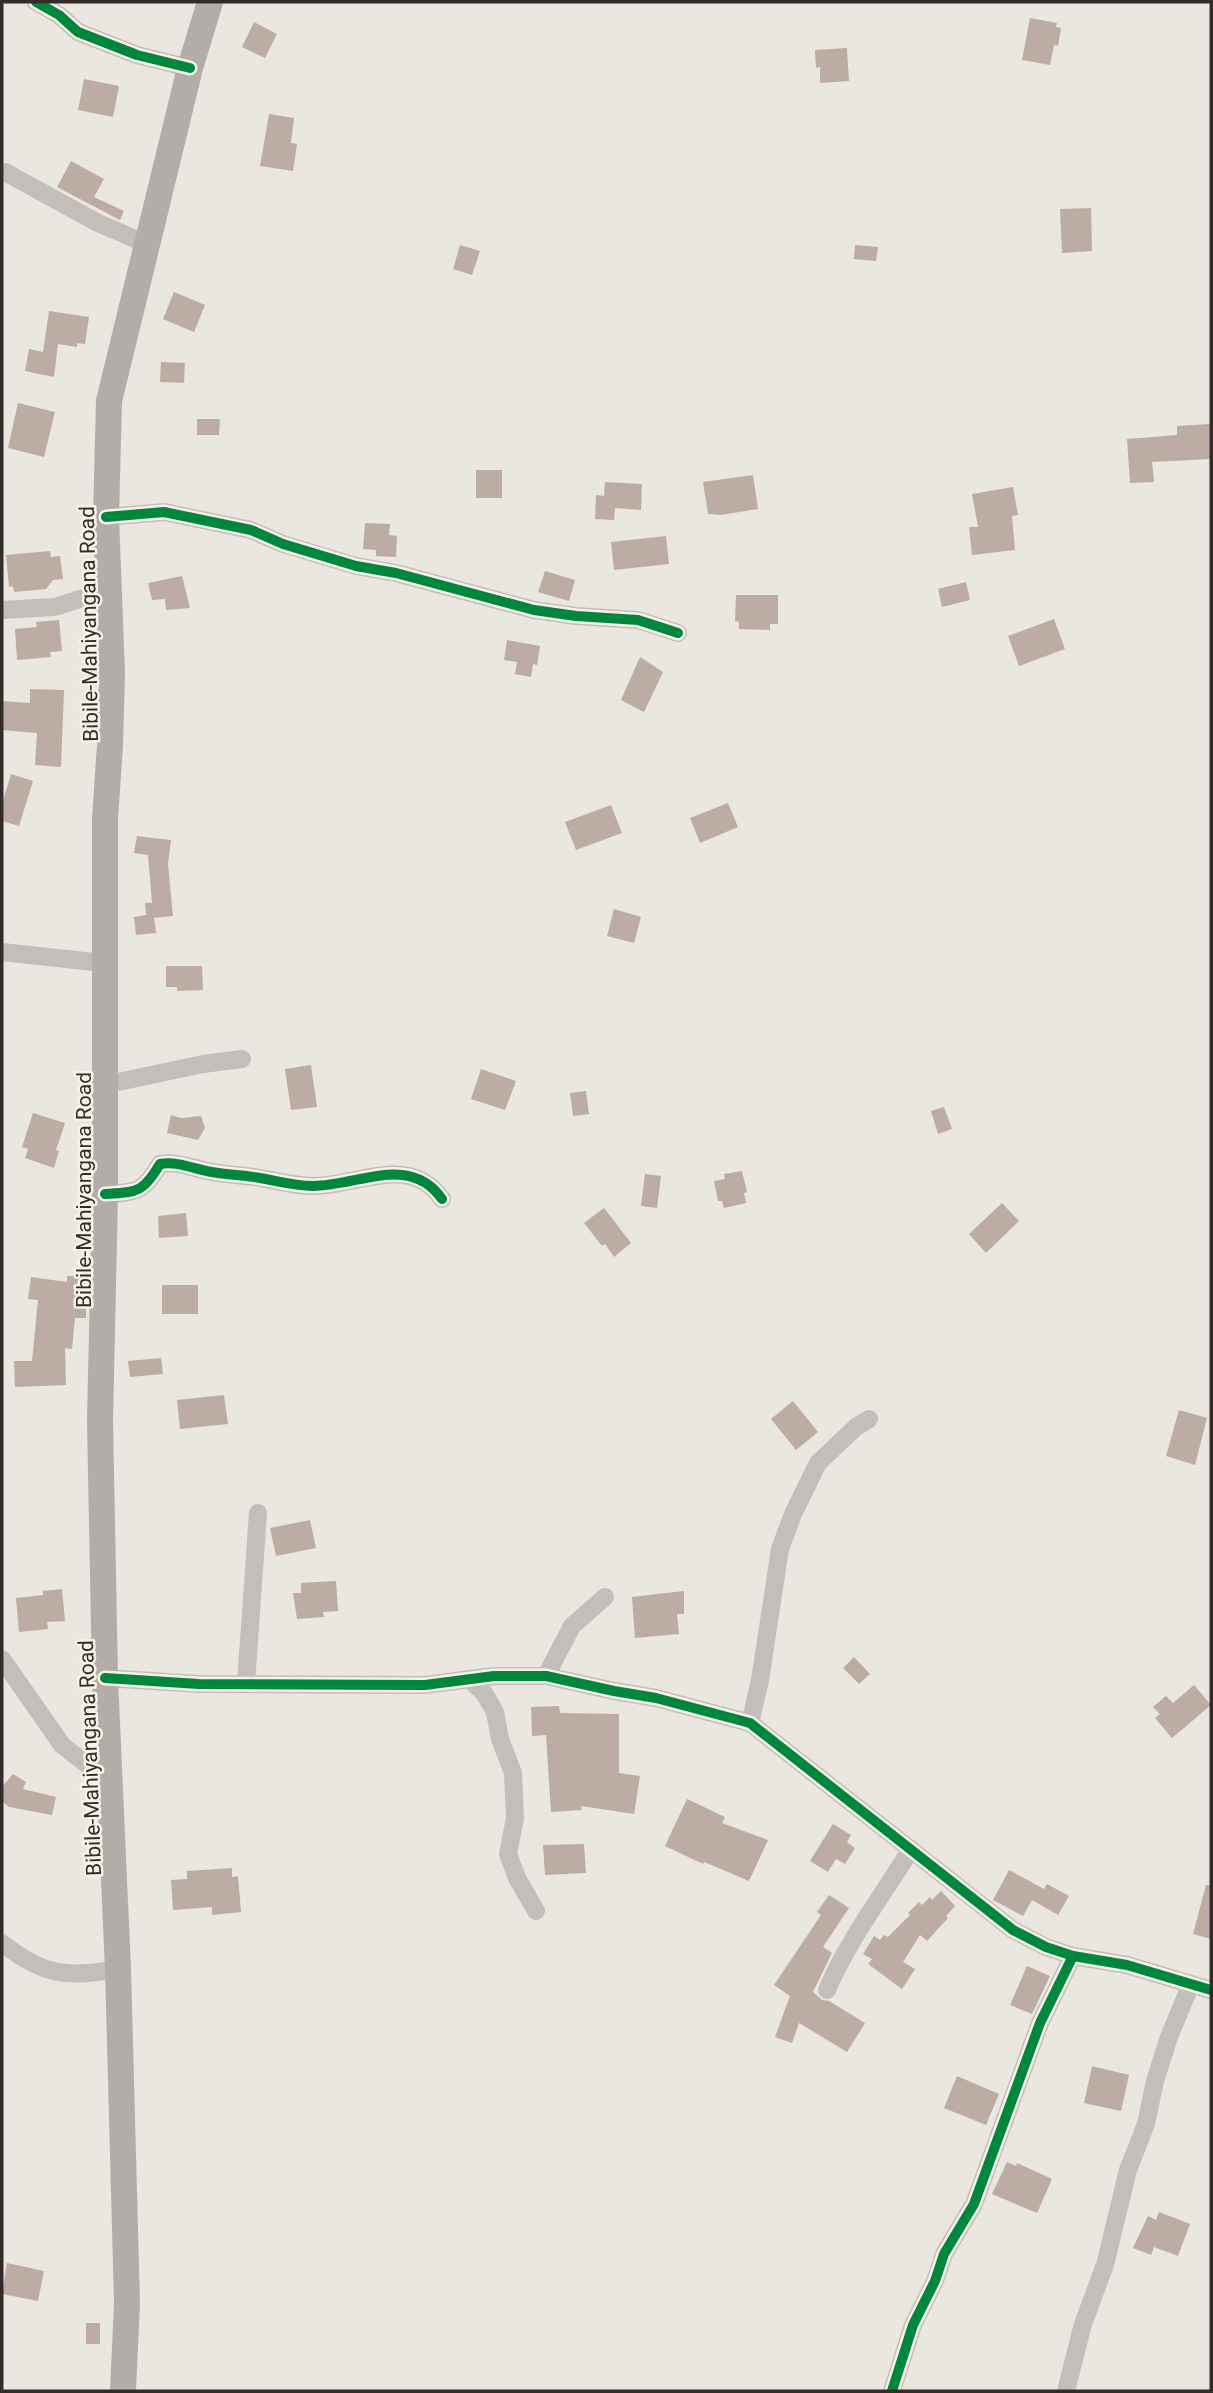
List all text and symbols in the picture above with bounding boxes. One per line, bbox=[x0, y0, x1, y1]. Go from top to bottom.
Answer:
street label: Bibile-Mahiyangana Road bbox=[75, 506, 103, 742]
street label: Bibile-Mahiyangana Road bbox=[72, 1072, 96, 1308]
street label: Bibile-Mahiyangana Road bbox=[74, 1640, 106, 1876]

